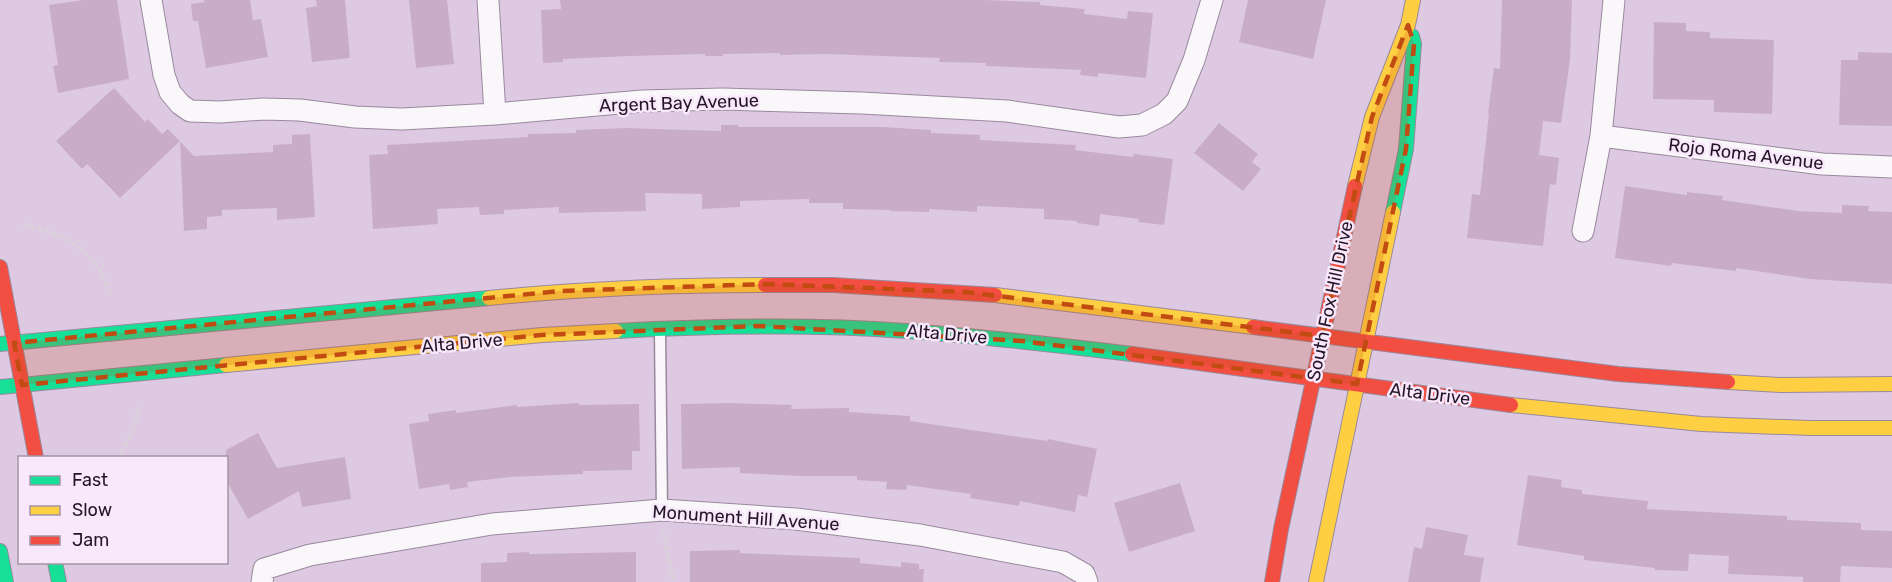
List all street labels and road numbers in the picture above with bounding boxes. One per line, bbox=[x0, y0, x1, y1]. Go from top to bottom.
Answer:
street label: Argent Bay Avenue bbox=[599, 89, 759, 117]
street label: Rojo Roma Avenue bbox=[1667, 134, 1825, 174]
street label: South Fox Hill Drive bbox=[1302, 219, 1358, 383]
street label: Alta Drive bbox=[906, 320, 988, 348]
street label: Alta Drive bbox=[421, 329, 503, 357]
street label: Alta Drive bbox=[1388, 378, 1472, 410]
street label: Monument Hill Avenue bbox=[652, 500, 840, 536]

